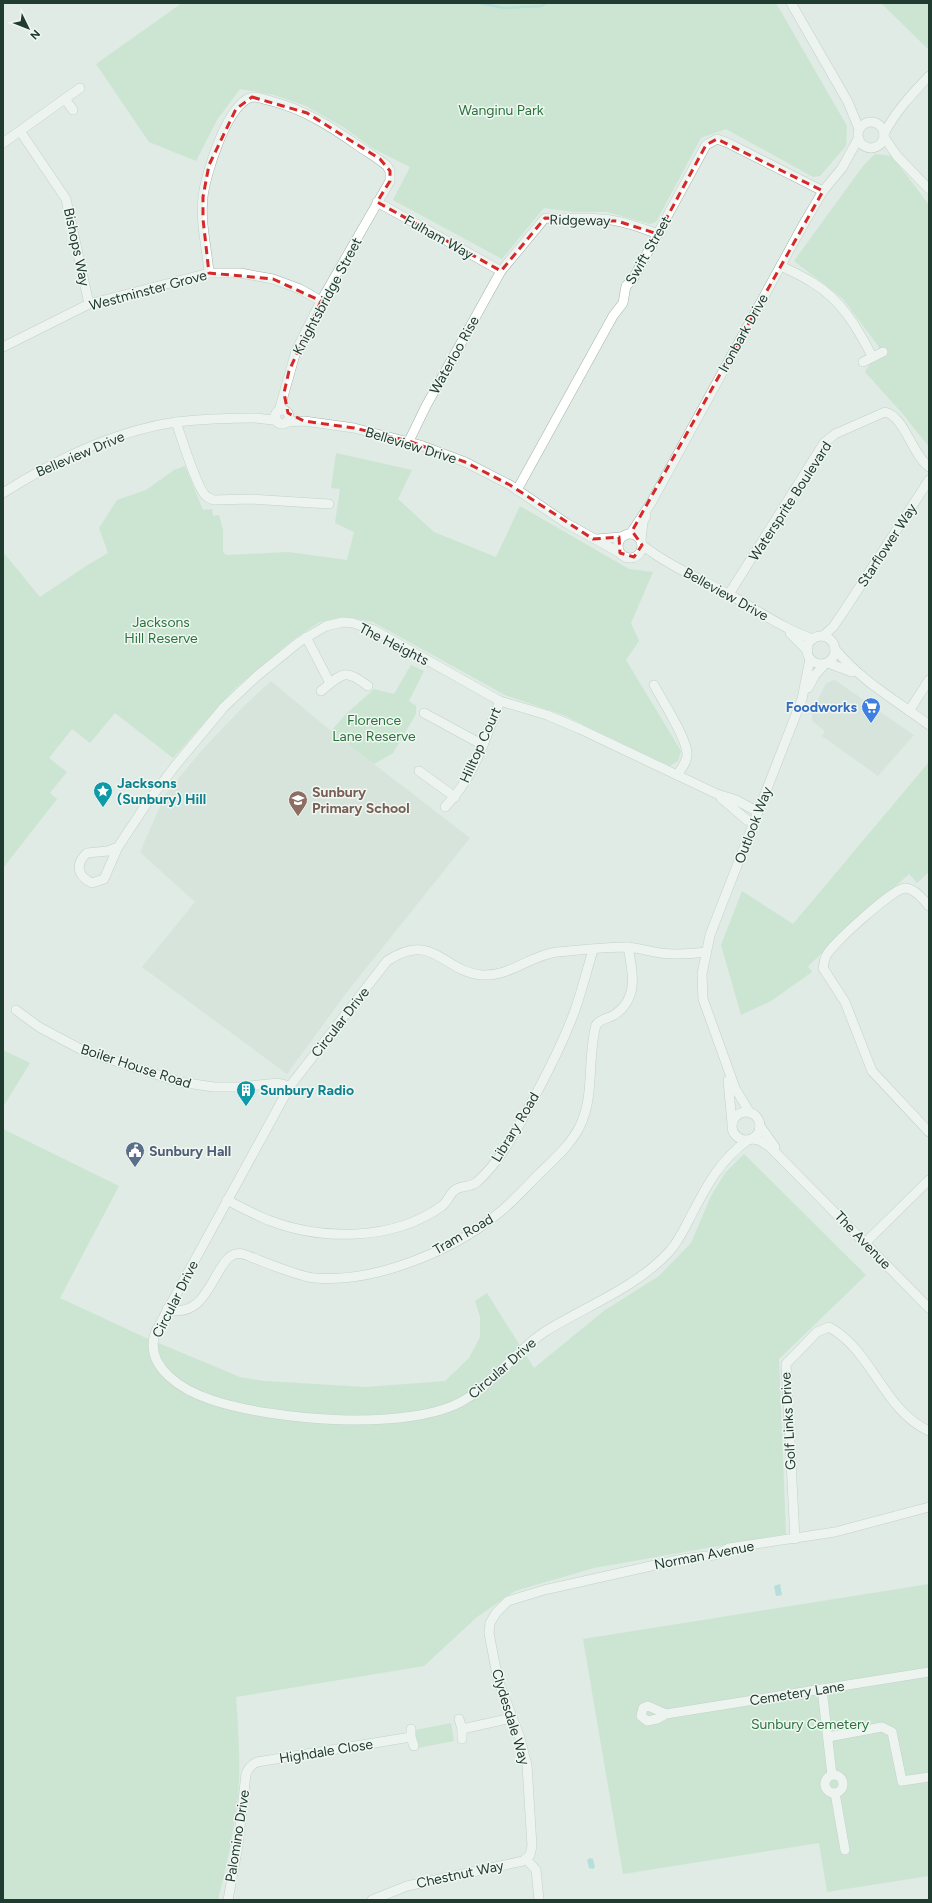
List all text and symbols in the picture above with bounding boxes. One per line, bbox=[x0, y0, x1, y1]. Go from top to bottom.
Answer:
north arrow bbox=[8, 8, 48, 48]
text: N bbox=[27, 27, 43, 42]
park label: Wanginu Park bbox=[459, 102, 544, 119]
street label: Bishops Way bbox=[60, 206, 93, 289]
street label: Ridgeway bbox=[549, 211, 611, 230]
street label: Fulham Way bbox=[401, 212, 477, 264]
street label: Swift Street bbox=[622, 213, 675, 287]
street label: Knightsbridge Street bbox=[289, 235, 366, 358]
street label: Westminster Grove bbox=[87, 267, 209, 314]
street label: Ironbark Drive bbox=[715, 291, 772, 375]
street label: Waterloo Rise bbox=[426, 313, 483, 397]
street label: Belleview Drive bbox=[363, 424, 459, 468]
street label: Belleview Drive bbox=[33, 428, 127, 481]
street label: Watersprite Boulevard bbox=[745, 438, 835, 564]
street label: Starflower Way bbox=[854, 500, 921, 590]
street label: Belleview Drive bbox=[680, 564, 772, 625]
park label: Jacksons Hill Reserve bbox=[124, 614, 198, 647]
street label: The Heights bbox=[356, 620, 431, 669]
supermarket icon: Foodworks bbox=[860, 696, 882, 724]
place label: Foodworks bbox=[786, 699, 857, 716]
street label: Hilltop Court bbox=[456, 705, 505, 786]
park label: Florence Lane Reserve bbox=[332, 712, 416, 745]
place label: Jacksons (Sunbury) Hill bbox=[117, 775, 206, 808]
place icon: Jacksons (Sunbury) Hill bbox=[92, 780, 114, 808]
place label: Sunbury Primary School bbox=[312, 784, 410, 817]
street label: Outlook Way bbox=[731, 784, 776, 866]
school or university icon: Sunbury Primary School bbox=[287, 789, 309, 817]
street label: Circular Drive bbox=[308, 984, 373, 1061]
street label: Boiler House Road bbox=[78, 1041, 193, 1092]
building icon: Sunbury Radio bbox=[235, 1079, 257, 1107]
place label: Sunbury Radio bbox=[260, 1082, 354, 1099]
street label: Library Road bbox=[488, 1089, 543, 1165]
public building icon: Sunbury Hall bbox=[124, 1140, 146, 1168]
place label: Sunbury Hall bbox=[149, 1143, 231, 1160]
street label: The Avenue bbox=[831, 1208, 895, 1273]
street label: Tram Road bbox=[430, 1210, 496, 1258]
street label: Circular Drive bbox=[149, 1258, 202, 1341]
street label: Circular Drive bbox=[465, 1334, 540, 1402]
street label: Golf Links Drive bbox=[777, 1371, 800, 1470]
street label: Norman Avenue bbox=[653, 1537, 756, 1574]
street label: Clydesdale Way bbox=[488, 1667, 533, 1768]
street label: Cemetery Lane bbox=[749, 1678, 846, 1709]
park label: Sunbury Cemetery bbox=[751, 1716, 870, 1733]
street label: Highdale Close bbox=[278, 1736, 375, 1767]
street label: Palomino Drive bbox=[222, 1788, 253, 1883]
street label: Chestnut Way bbox=[415, 1857, 506, 1892]

